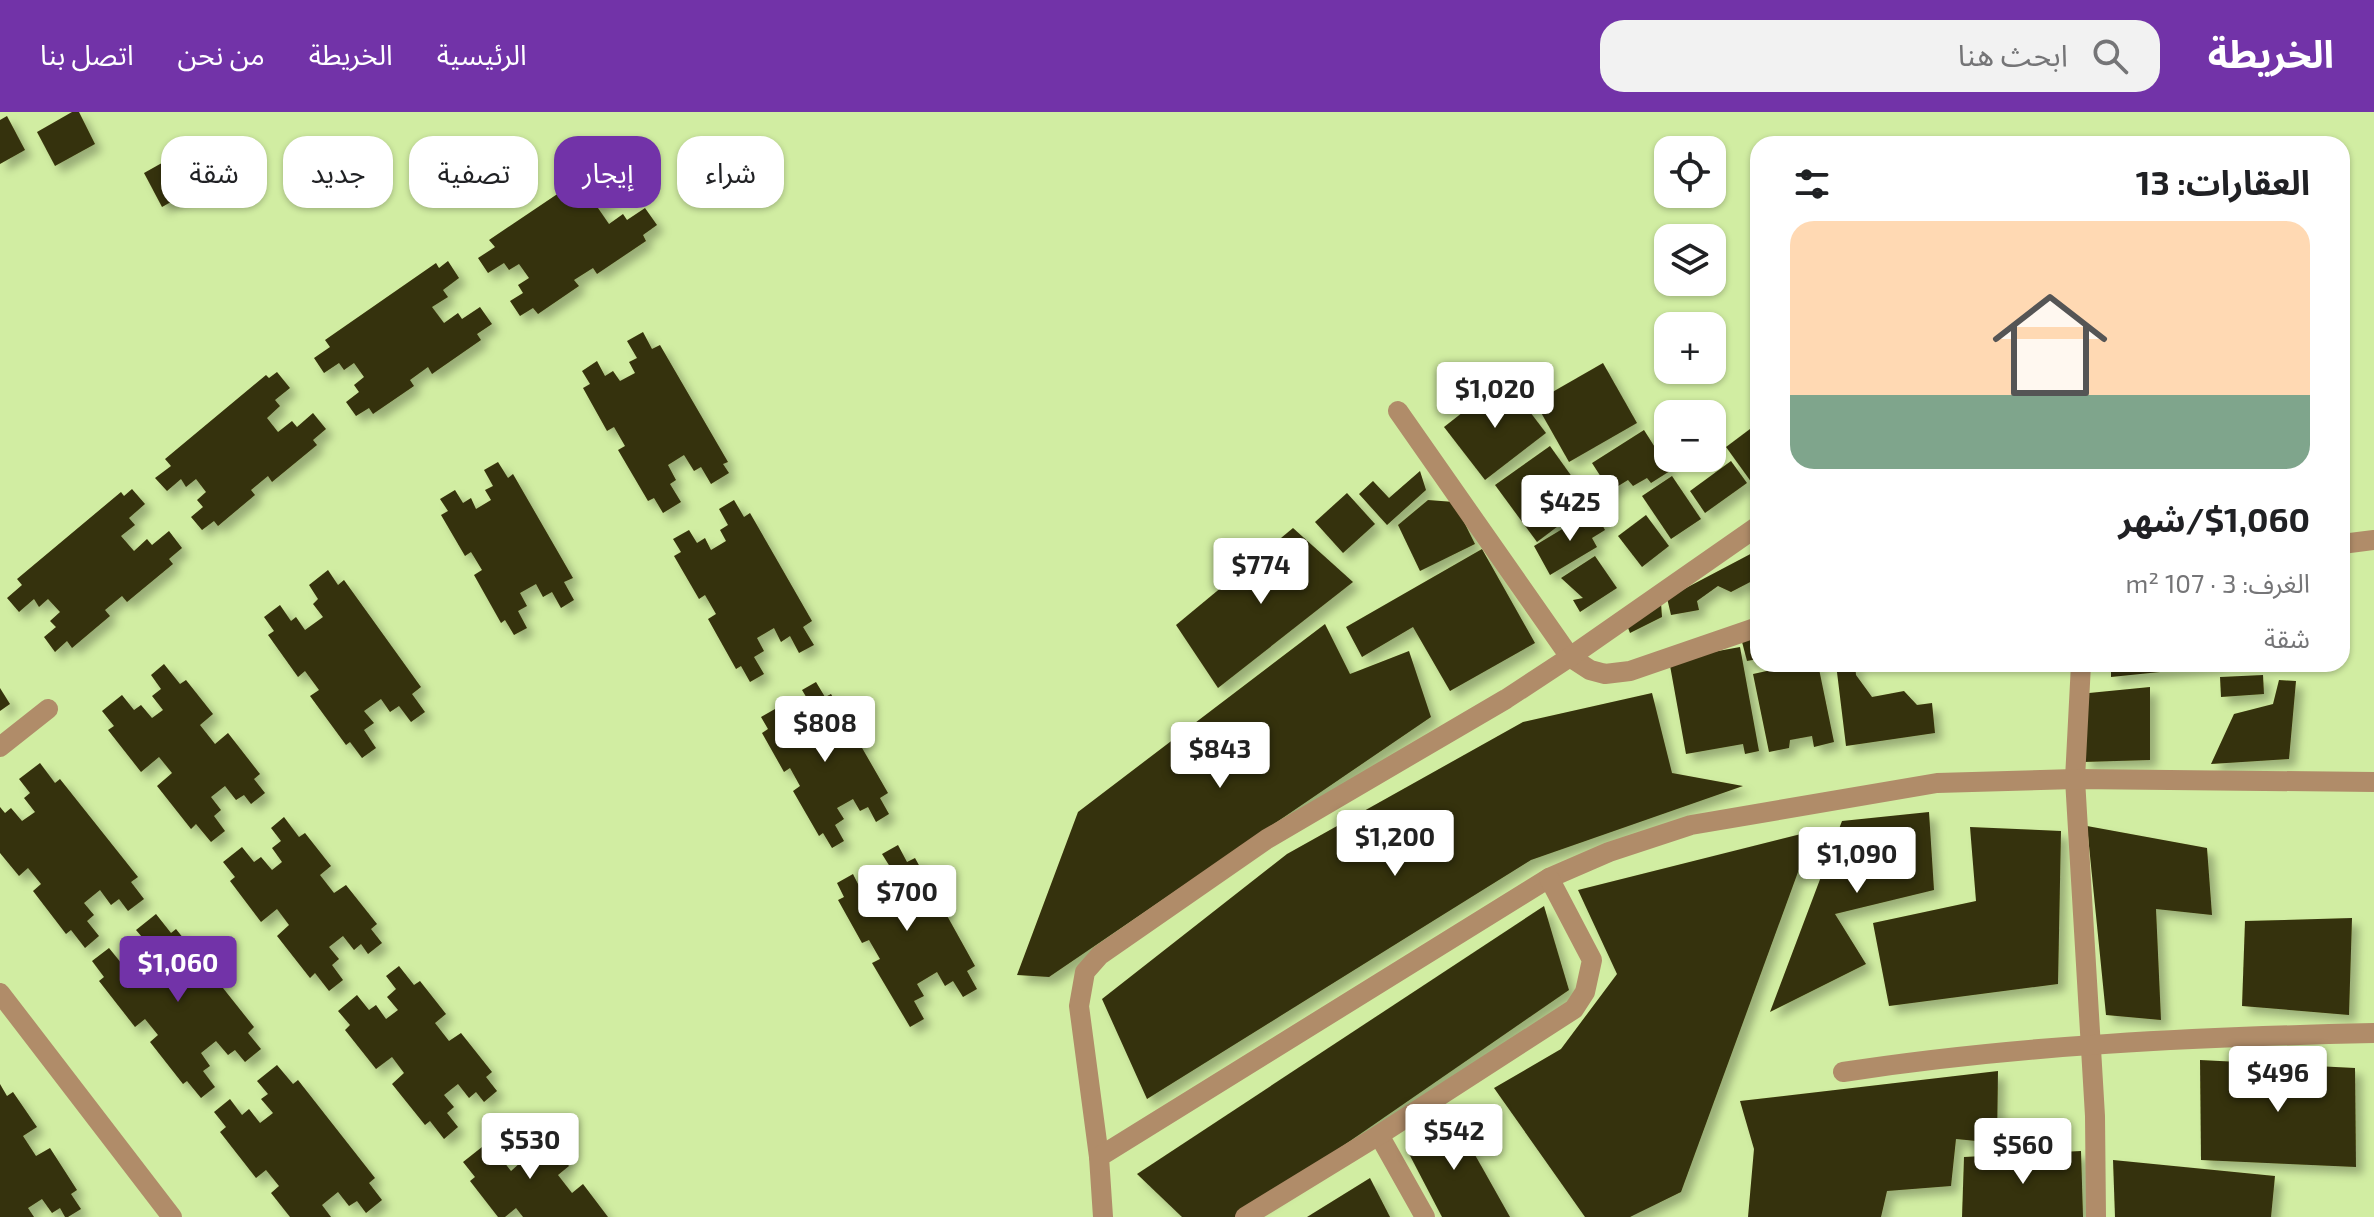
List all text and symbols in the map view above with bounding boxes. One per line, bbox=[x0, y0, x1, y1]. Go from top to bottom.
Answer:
search box bbox=[1600, 20, 2160, 92]
text: الخريطة bbox=[2208, 30, 2334, 76]
icon: search bbox=[2088, 34, 2132, 78]
text: ابحث هنا bbox=[1958, 36, 2068, 72]
text: اتصل بنا bbox=[40, 37, 134, 71]
text: من نحن bbox=[178, 37, 265, 71]
text: الخريطة bbox=[309, 37, 393, 71]
text: الرئيسية bbox=[437, 37, 527, 71]
chip: شقة bbox=[161, 136, 267, 208]
chip: جديد bbox=[283, 136, 393, 208]
chip: تصفية bbox=[409, 136, 538, 208]
chip: إيجار bbox=[554, 136, 661, 208]
chip: شراء bbox=[677, 136, 784, 208]
map controls bbox=[1654, 136, 1726, 472]
button: locate bbox=[1654, 136, 1726, 208]
text: العقارات: 13 bbox=[2136, 161, 2310, 202]
icon: filters bbox=[1790, 162, 1834, 206]
button: layers bbox=[1654, 224, 1726, 296]
icon: home bbox=[1978, 273, 2122, 417]
button: + bbox=[1654, 312, 1726, 384]
pin: $1,020 bbox=[1430, 362, 1560, 430]
text: $1,020 bbox=[1455, 372, 1535, 403]
button: − bbox=[1654, 400, 1726, 472]
pin: $425 bbox=[1523, 475, 1617, 543]
text: $425 bbox=[1539, 485, 1601, 516]
text: $1,060/شهر bbox=[2119, 498, 2310, 539]
pin: $774 bbox=[1214, 538, 1308, 606]
text: $774 bbox=[1231, 548, 1291, 579]
text: الغرف: 3 · 107 m² bbox=[2126, 567, 2310, 598]
text: شقة bbox=[2264, 622, 2310, 653]
pin: $808 bbox=[778, 696, 872, 764]
text: $808 bbox=[793, 706, 857, 737]
pin: $843 bbox=[1173, 722, 1267, 790]
text: $843 bbox=[1189, 732, 1251, 763]
pin: $1,200 bbox=[1330, 810, 1460, 878]
text: $1,200 bbox=[1355, 820, 1435, 851]
pin: $1,090 bbox=[1792, 827, 1922, 895]
text: $1,090 bbox=[1817, 837, 1897, 868]
pin: $700 bbox=[860, 865, 954, 933]
text: $700 bbox=[876, 875, 938, 906]
pin: $1,060 bbox=[113, 936, 243, 1004]
text: $1,060 bbox=[138, 946, 218, 977]
pin: $496 bbox=[2231, 1046, 2325, 1114]
text: $496 bbox=[2247, 1056, 2309, 1087]
pin: $542 bbox=[1407, 1104, 1501, 1172]
pin: $530 bbox=[483, 1113, 577, 1181]
text: $542 bbox=[1423, 1114, 1485, 1145]
pin: $560 bbox=[1976, 1118, 2070, 1186]
text: $530 bbox=[500, 1123, 560, 1154]
text: $560 bbox=[1992, 1128, 2054, 1159]

